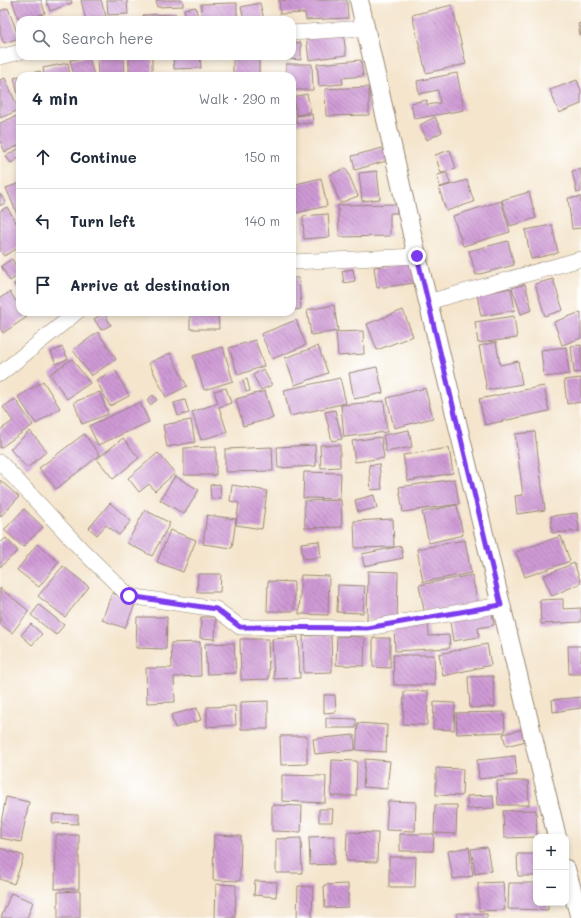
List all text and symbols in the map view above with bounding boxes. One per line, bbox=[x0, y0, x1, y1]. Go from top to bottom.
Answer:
search box bbox=[16, 16, 296, 60]
icon: search bbox=[30, 27, 52, 49]
text: Search here bbox=[62, 28, 153, 48]
text: 4 min bbox=[32, 87, 78, 109]
text: Walk · 290 m bbox=[199, 90, 280, 107]
icon: ahead bbox=[32, 146, 54, 168]
text: Continue bbox=[70, 147, 137, 167]
text: 150 m bbox=[244, 148, 280, 165]
icon: left bbox=[32, 210, 54, 232]
text: Turn left bbox=[70, 211, 135, 231]
text: 140 m bbox=[244, 212, 280, 229]
route end bbox=[408, 247, 426, 265]
icon: arrive bbox=[32, 274, 54, 296]
text: Arrive at destination bbox=[70, 275, 230, 295]
route start bbox=[120, 587, 138, 605]
map controls bbox=[533, 834, 569, 906]
button: + bbox=[533, 834, 569, 870]
button: − bbox=[533, 870, 569, 906]

